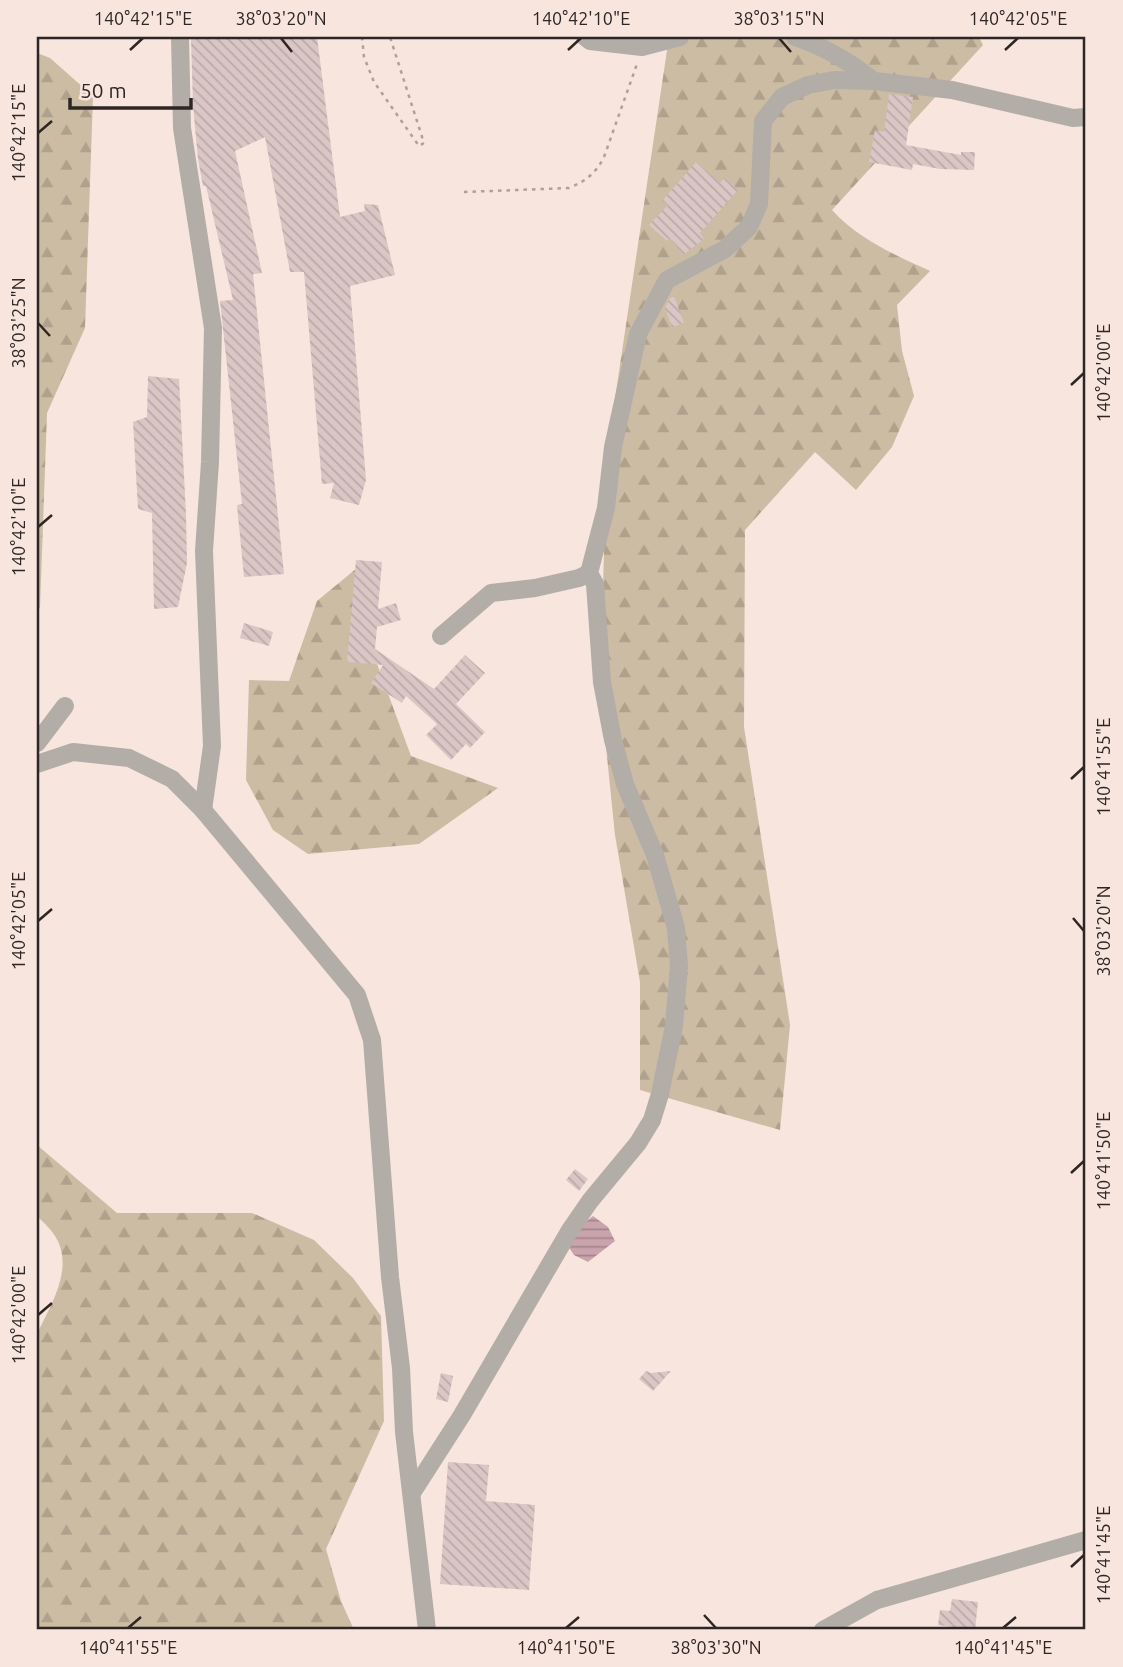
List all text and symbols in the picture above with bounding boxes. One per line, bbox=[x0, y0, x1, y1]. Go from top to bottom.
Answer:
text: 140°42'15"E bbox=[94, 8, 192, 28]
text: 38°03'20"N bbox=[235, 8, 327, 28]
text: 140°42'10"E bbox=[532, 8, 630, 28]
text: 38°03'15"N bbox=[733, 8, 825, 28]
text: 140°42'05"E bbox=[969, 8, 1067, 28]
scale bar bbox=[70, 66, 191, 110]
text: 50 m bbox=[80, 78, 127, 102]
text: 140°42'15"E bbox=[8, 84, 28, 182]
text: 38°03'25"N bbox=[8, 277, 28, 369]
text: 140°42'00"E bbox=[1093, 324, 1113, 422]
text: 140°42'10"E bbox=[8, 478, 28, 576]
text: 140°41'55"E bbox=[1093, 718, 1113, 816]
text: 140°42'05"E bbox=[8, 872, 28, 970]
text: 38°03'20"N bbox=[1093, 885, 1113, 977]
text: 140°41'50"E bbox=[1093, 1112, 1113, 1210]
text: 140°42'00"E bbox=[8, 1266, 28, 1364]
text: 140°41'45"E bbox=[1093, 1506, 1113, 1604]
text: 140°41'55"E bbox=[79, 1637, 177, 1657]
text: 140°41'50"E bbox=[517, 1637, 615, 1657]
text: 38°03'30"N bbox=[670, 1637, 762, 1657]
text: 140°41'45"E bbox=[954, 1637, 1052, 1657]

